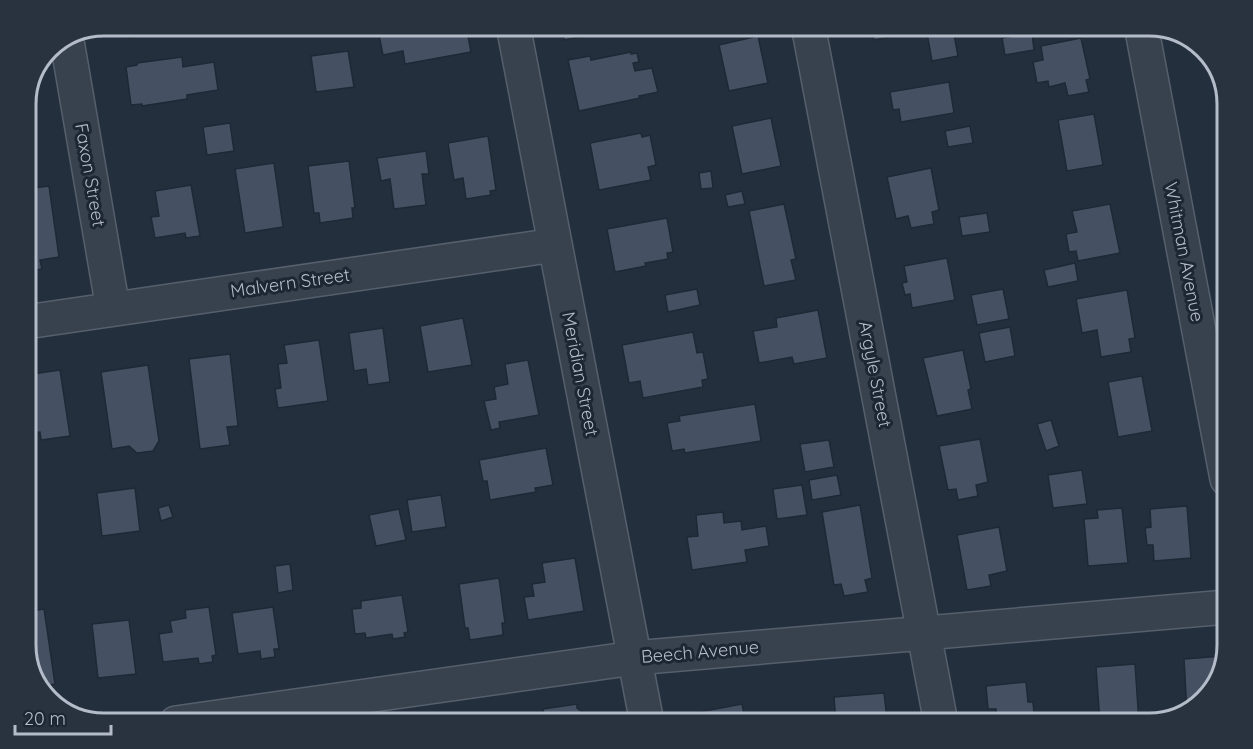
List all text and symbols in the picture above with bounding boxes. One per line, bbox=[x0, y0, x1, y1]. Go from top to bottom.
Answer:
street label: Faxon Street bbox=[70, 121, 111, 228]
street label: Whitman Avenue bbox=[1160, 180, 1209, 324]
street label: Malvern Street bbox=[229, 263, 351, 302]
street label: Meridian Street bbox=[557, 310, 604, 438]
street label: Argyle Street bbox=[854, 319, 897, 429]
street label: Beech Avenue bbox=[640, 635, 760, 668]
scale bar bbox=[15, 698, 111, 736]
text: 20 m bbox=[24, 707, 66, 730]

